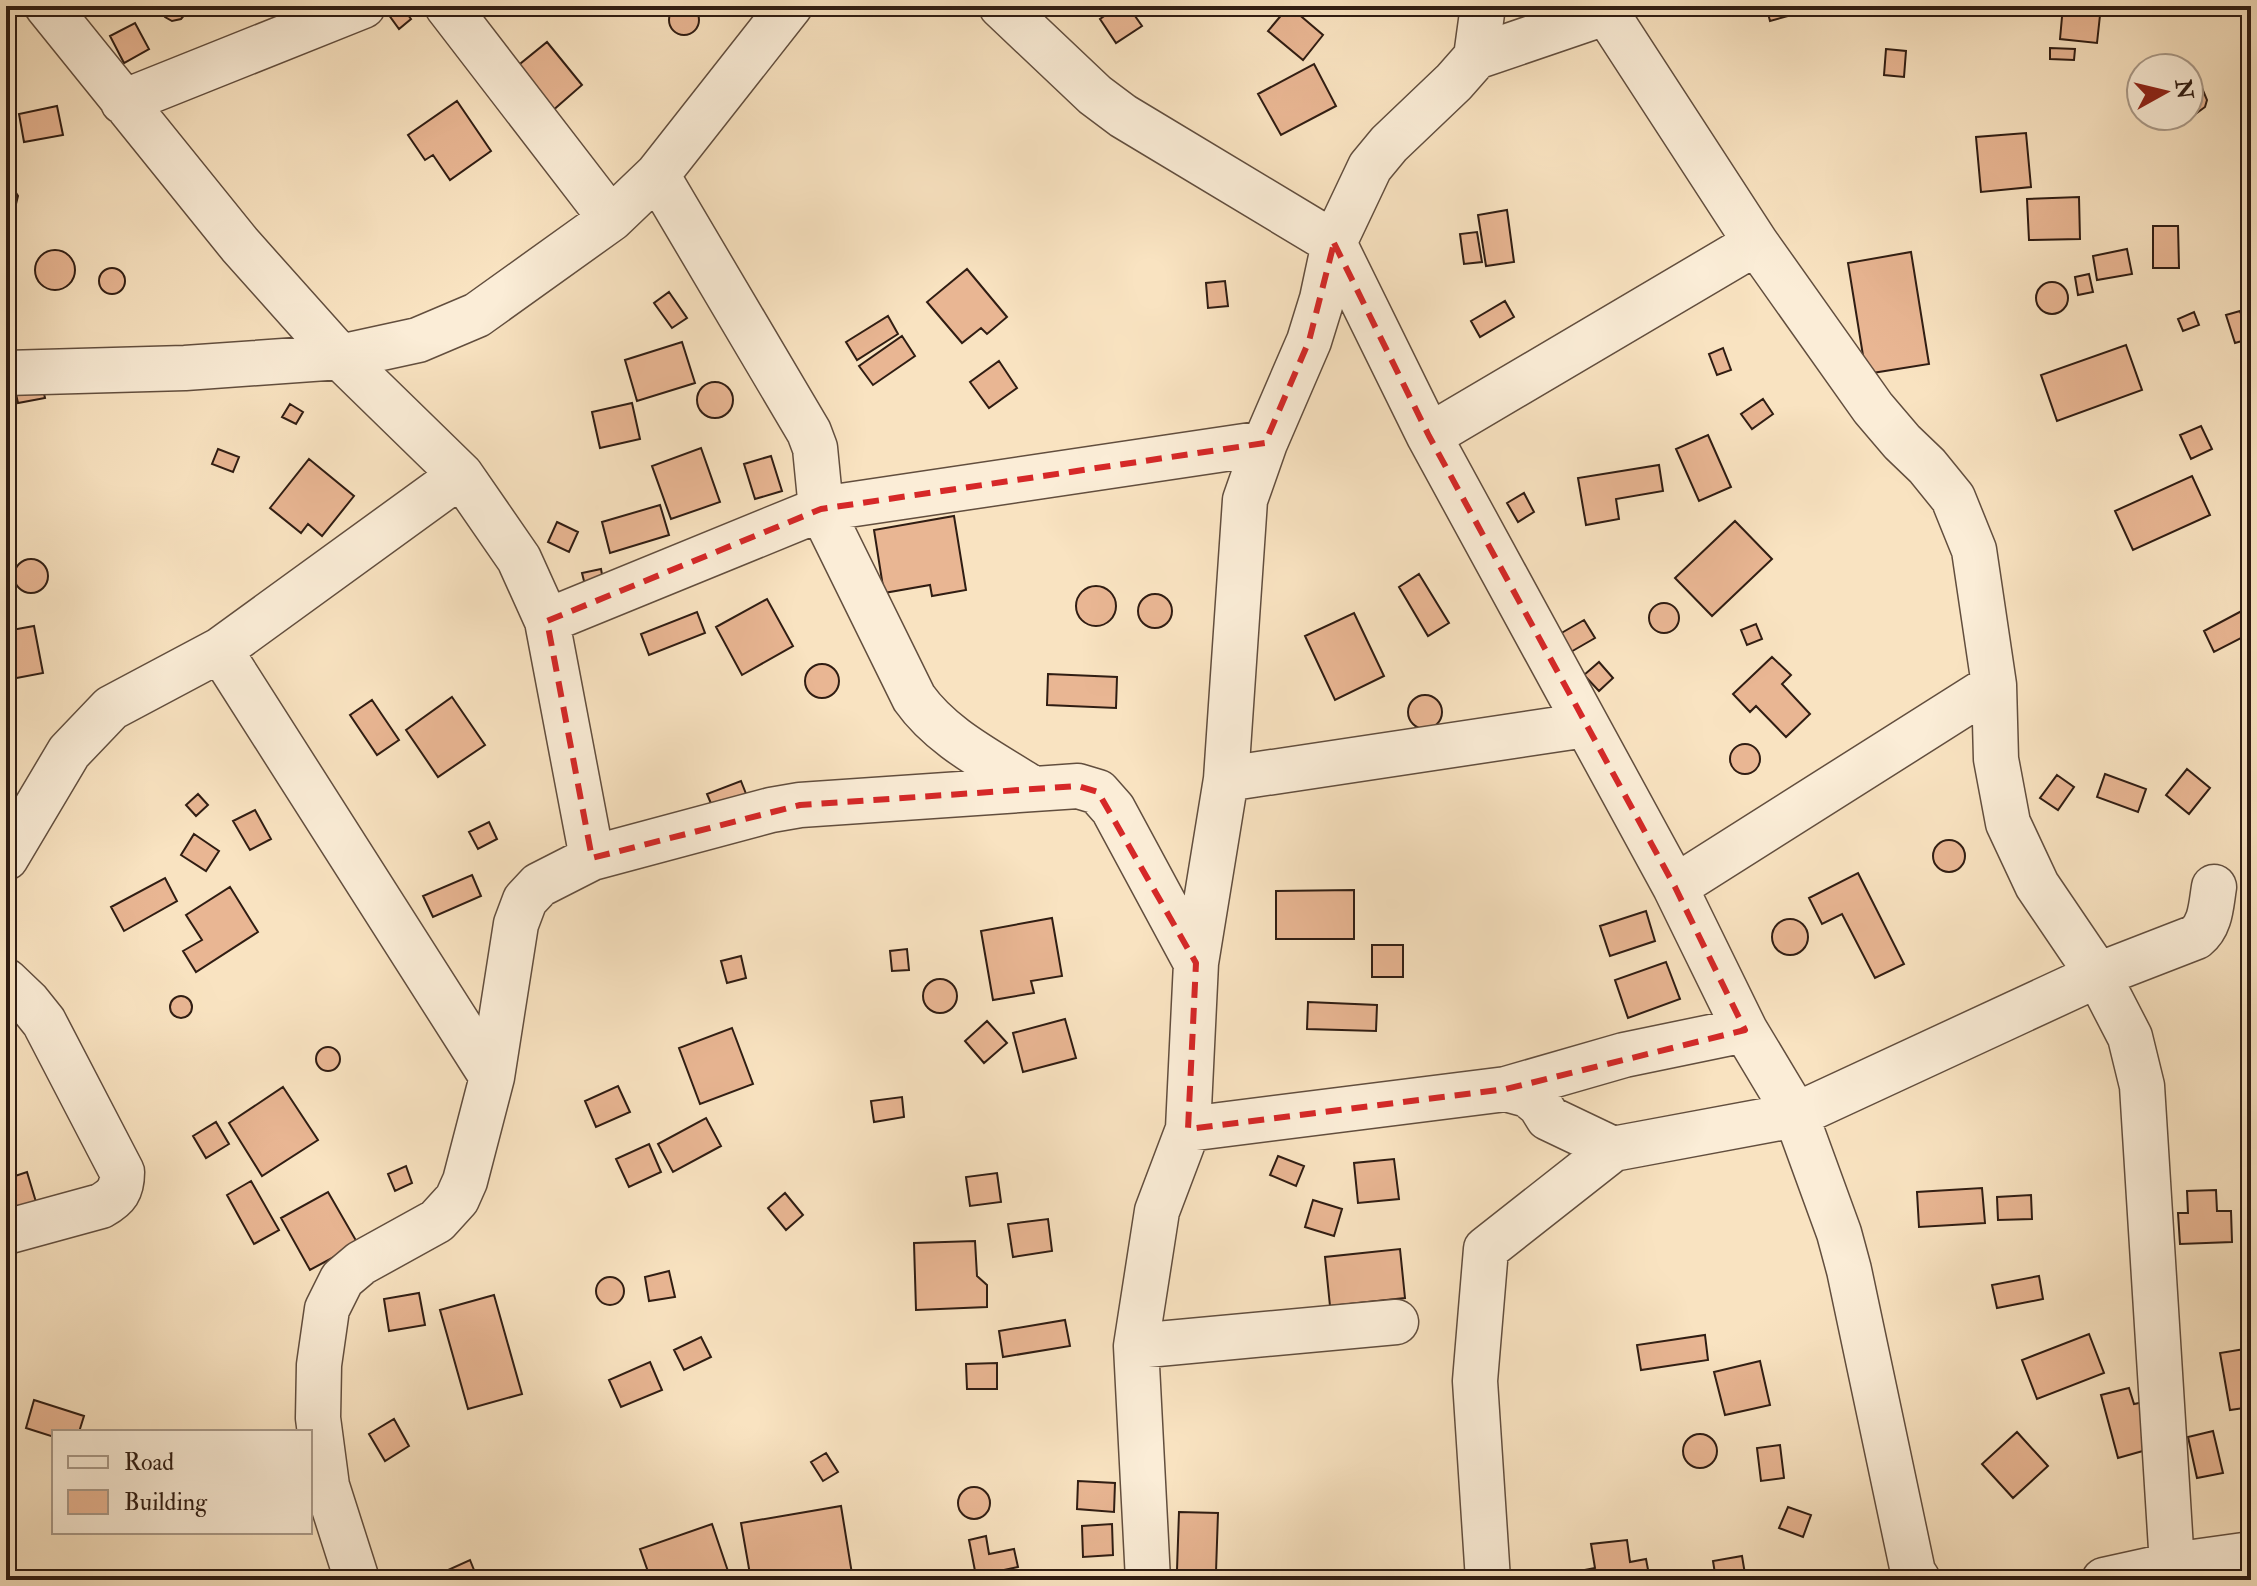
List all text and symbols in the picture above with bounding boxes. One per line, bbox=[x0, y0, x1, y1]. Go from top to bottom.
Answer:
north arrow bbox=[2125, 52, 2205, 132]
text: N bbox=[2168, 77, 2199, 101]
legend bbox=[52, 1430, 312, 1534]
text: Road bbox=[124, 1447, 174, 1478]
text: Building bbox=[124, 1487, 208, 1518]

